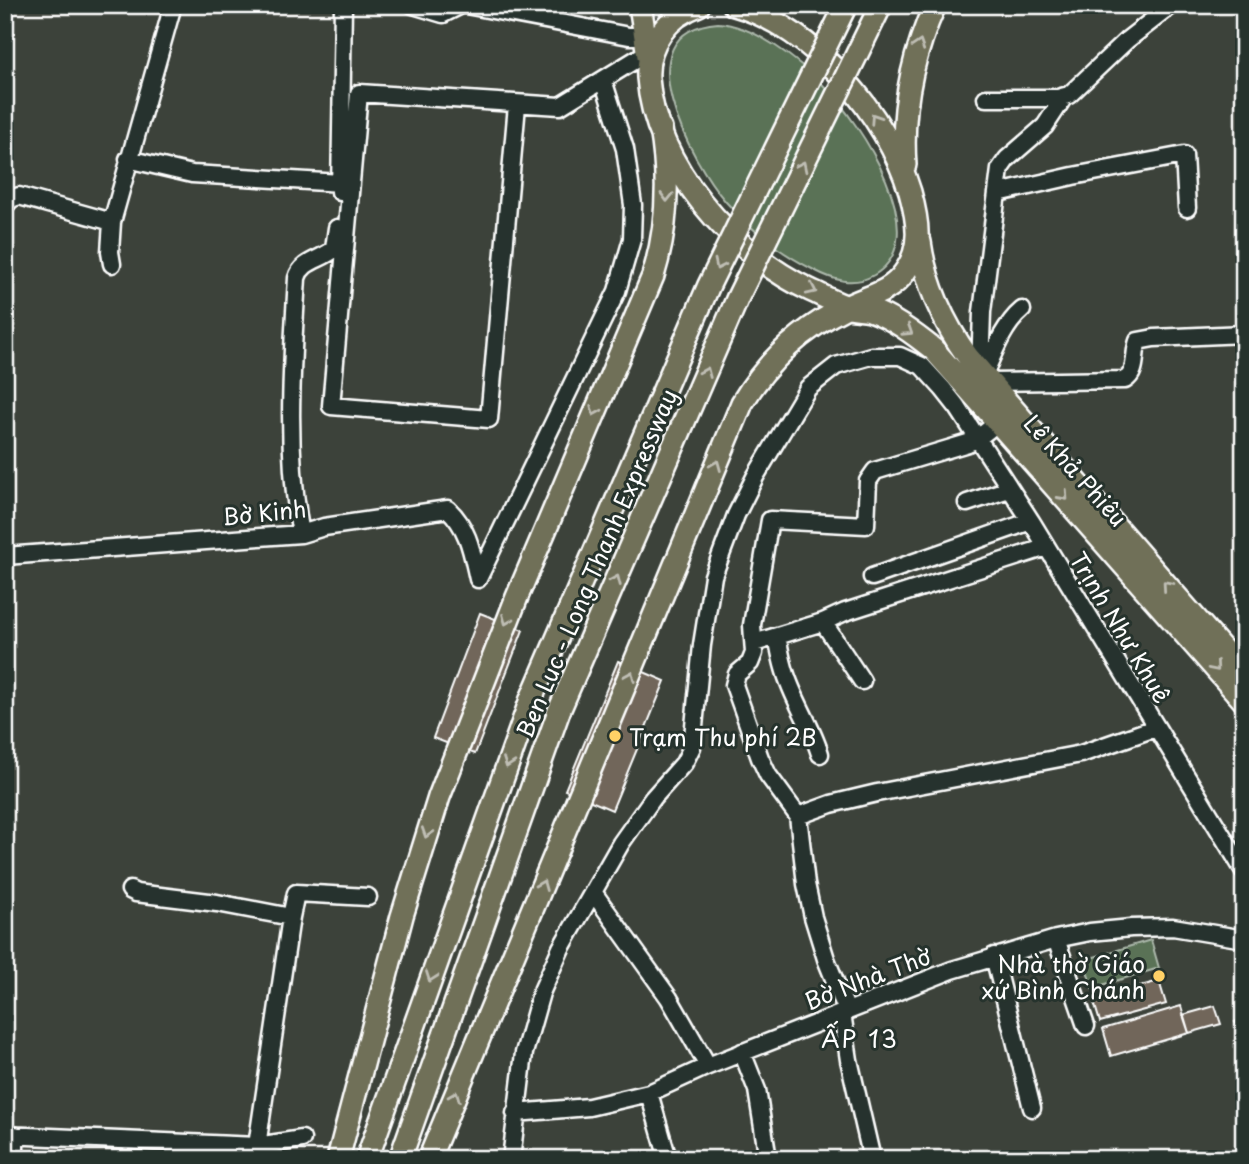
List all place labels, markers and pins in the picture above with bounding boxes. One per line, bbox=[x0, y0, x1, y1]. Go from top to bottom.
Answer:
place label: Trạm Thu phí 2B bbox=[629, 719, 816, 754]
marker: Trạm Thu phí 2B bbox=[607, 728, 623, 744]
place label: Nhà thờ Giáo xứ Bình Chánh bbox=[982, 946, 1145, 1007]
marker: Nhà thờ Giáo xứ Bình Chánh bbox=[1151, 968, 1167, 984]

